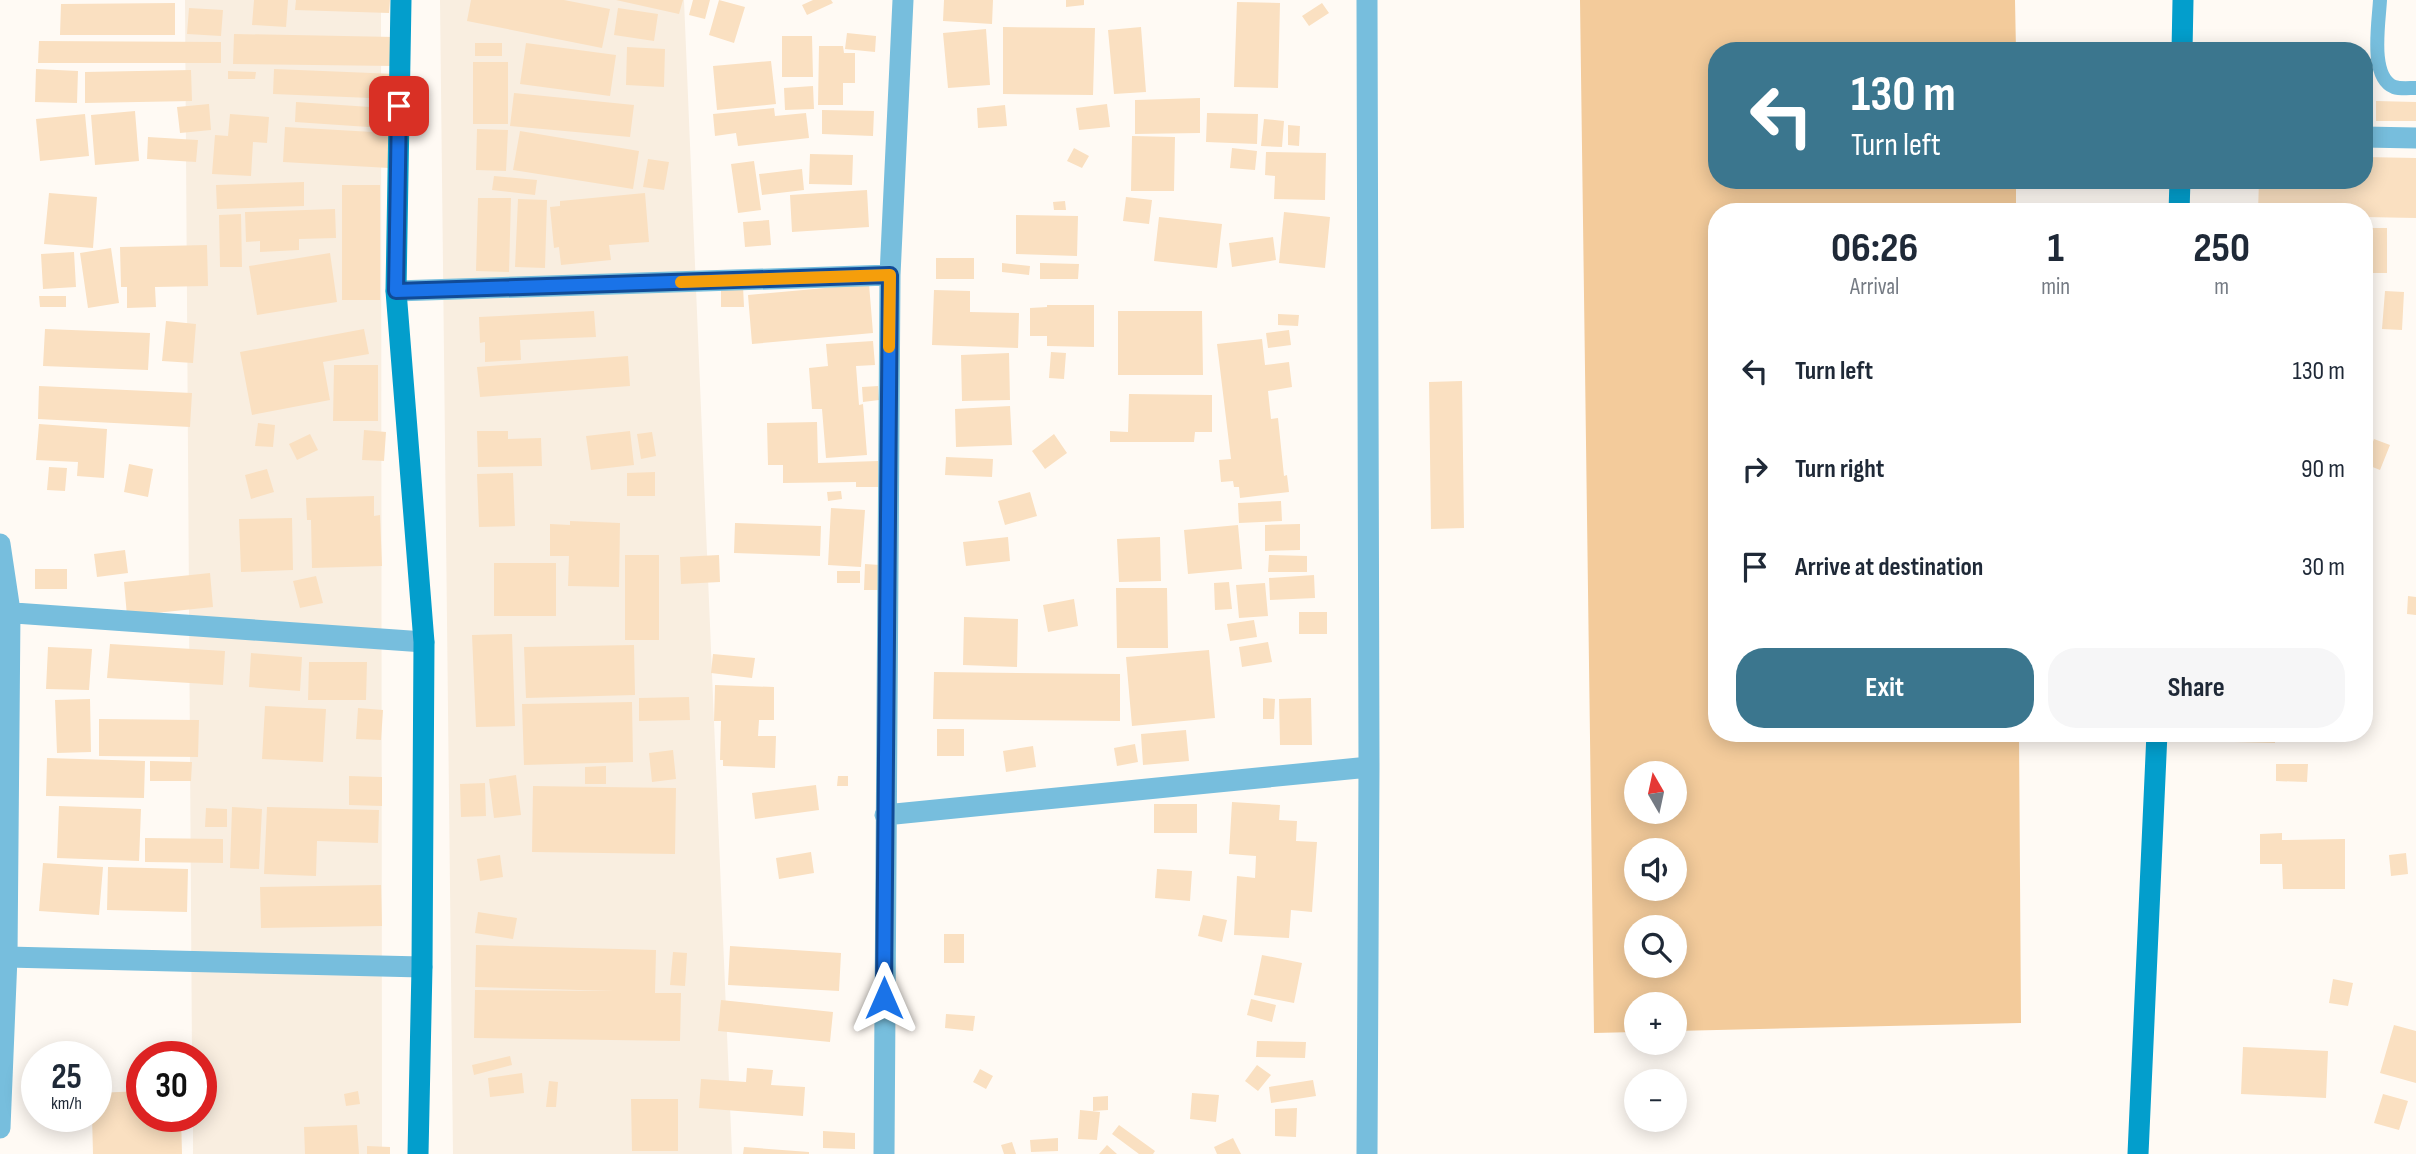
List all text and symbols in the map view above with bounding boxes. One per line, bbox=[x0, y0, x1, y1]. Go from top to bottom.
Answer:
text: 130 m bbox=[1851, 66, 1956, 125]
icon: left bbox=[1736, 70, 1827, 161]
pin bbox=[369, 76, 429, 136]
icon: arrive bbox=[380, 87, 418, 125]
text: Turn left bbox=[1851, 126, 1941, 165]
text: 06:26 bbox=[1831, 223, 1918, 274]
text: 1 bbox=[2048, 223, 2064, 274]
text: 250 bbox=[2193, 223, 2250, 274]
text: Arrival bbox=[1850, 273, 1899, 301]
text: min bbox=[2041, 273, 2070, 301]
text: m bbox=[2214, 273, 2229, 301]
icon: left bbox=[1736, 352, 1774, 390]
text: Turn left bbox=[1795, 356, 1873, 387]
text: 130 m bbox=[2293, 356, 2345, 387]
icon: right bbox=[1736, 450, 1774, 488]
text: Turn right bbox=[1795, 454, 1884, 485]
text: 90 m bbox=[2301, 454, 2345, 485]
icon: arrive bbox=[1736, 548, 1774, 586]
text: Arrive at destination bbox=[1795, 552, 1983, 583]
text: 30 m bbox=[2302, 552, 2345, 583]
button: Exit bbox=[1736, 648, 2034, 728]
button: Share bbox=[2048, 648, 2345, 728]
north arrow bbox=[1624, 761, 1687, 824]
map controls bbox=[1624, 761, 1687, 1132]
button: sound bbox=[1624, 838, 1687, 901]
button: search bbox=[1624, 915, 1687, 978]
position arrow bbox=[847, 961, 921, 1035]
button: + bbox=[1624, 992, 1687, 1055]
speed limit sign: 30 bbox=[126, 1041, 217, 1132]
text: 25 bbox=[51, 1056, 82, 1099]
button: − bbox=[1624, 1069, 1687, 1132]
text: km/h bbox=[51, 1093, 82, 1114]

